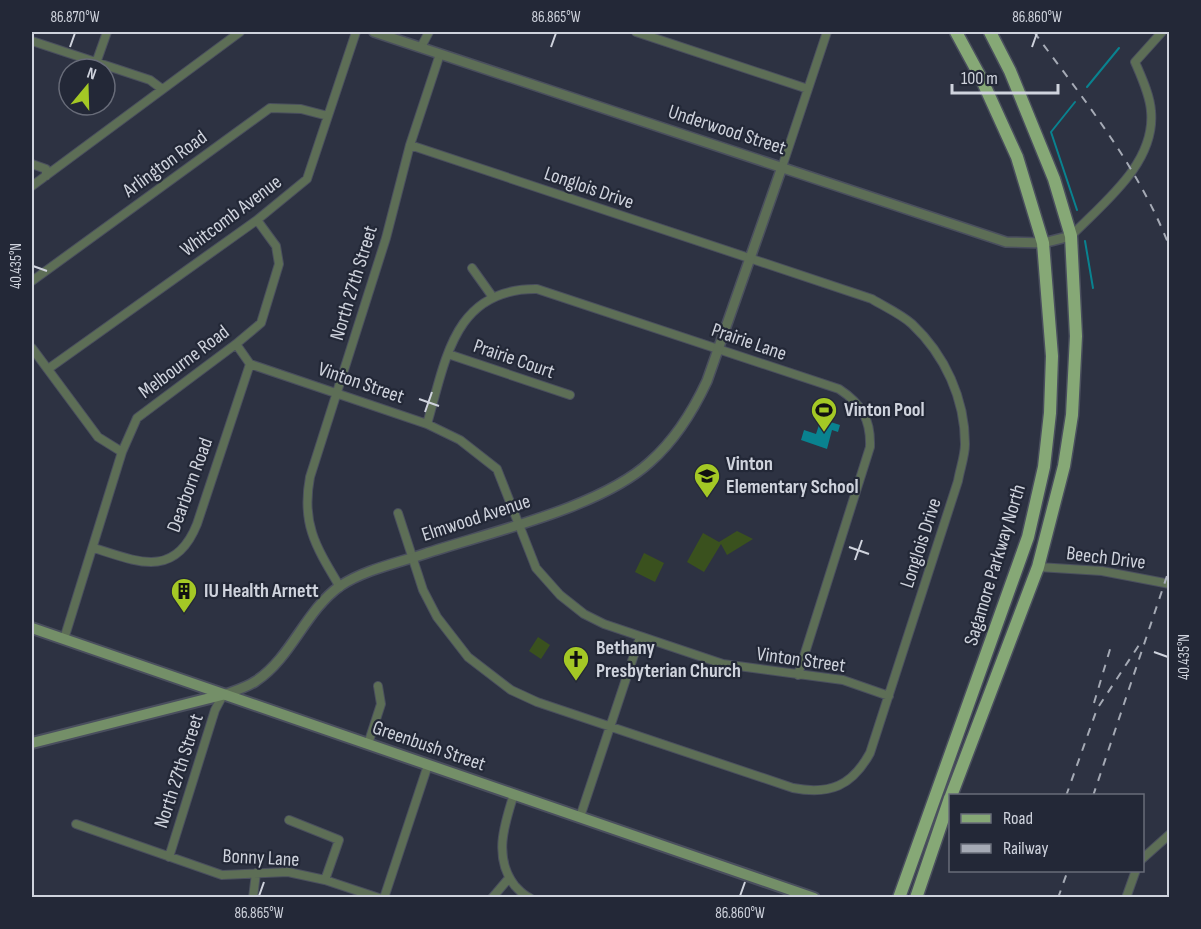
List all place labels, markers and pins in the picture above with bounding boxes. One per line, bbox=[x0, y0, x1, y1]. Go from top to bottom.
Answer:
sports icon: Vinton Pool bbox=[809, 395, 839, 433]
place label: Vinton Pool bbox=[844, 398, 925, 422]
place label: Vinton Elementary School bbox=[726, 452, 859, 499]
school or university icon: Vinton Elementary School bbox=[692, 461, 722, 499]
building icon: IU Health Arnett bbox=[169, 576, 199, 614]
place label: IU Health Arnett bbox=[204, 579, 319, 603]
place label: Bethany Presbyterian Church bbox=[596, 636, 741, 683]
church icon: Bethany Presbyterian Church bbox=[561, 644, 591, 682]

